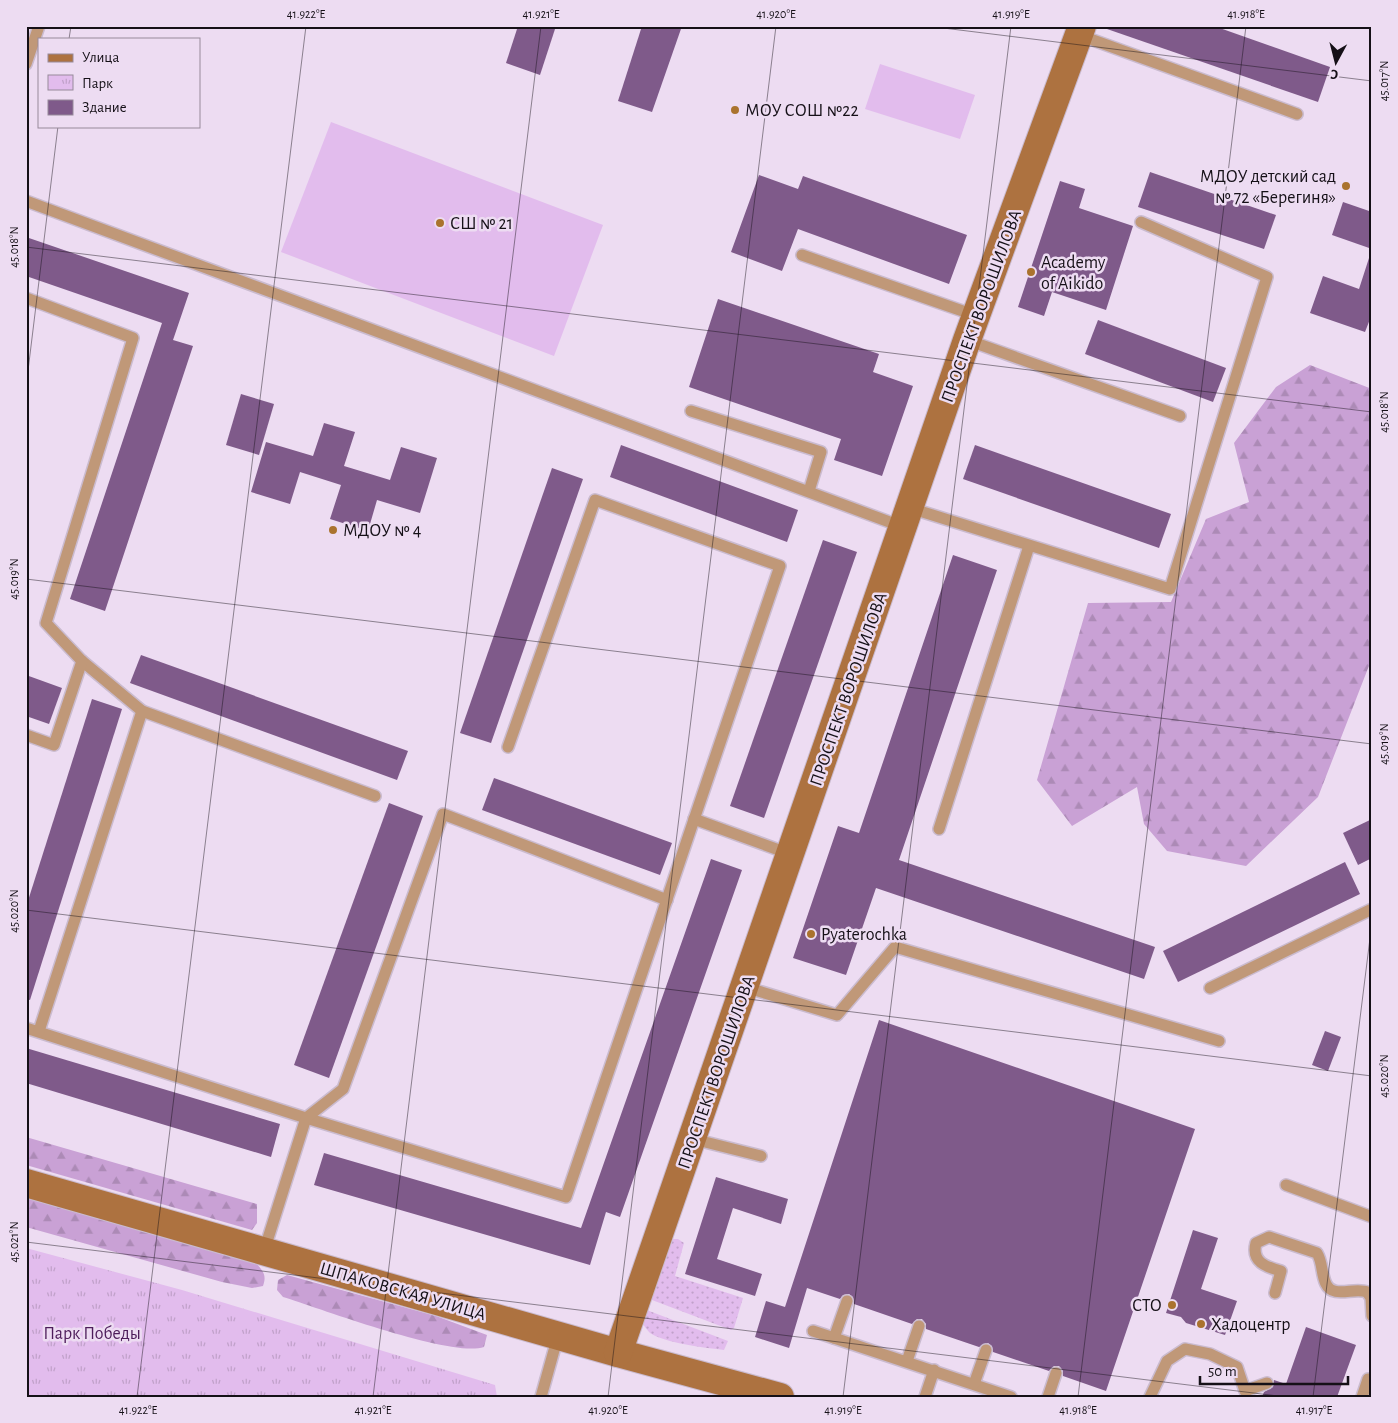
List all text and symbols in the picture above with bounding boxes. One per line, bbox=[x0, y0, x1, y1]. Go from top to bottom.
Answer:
text: 41.922°E bbox=[287, 8, 325, 20]
text: 41.921°E bbox=[522, 8, 560, 20]
text: 41.920°E bbox=[756, 8, 796, 20]
text: 41.919°E bbox=[992, 8, 1030, 20]
text: 41.918°E bbox=[1227, 8, 1265, 20]
legend bbox=[38, 38, 200, 128]
north arrow bbox=[1310, 38, 1360, 88]
text: Улица bbox=[82, 50, 119, 65]
text: 45.017°N bbox=[1378, 61, 1390, 101]
text: С bbox=[1330, 66, 1339, 81]
text: Парк bbox=[82, 76, 113, 91]
text: Здание bbox=[82, 100, 127, 115]
place label: МОУ СОШ №22 bbox=[745, 102, 859, 120]
marker: МОУ СОШ №22 bbox=[729, 104, 741, 116]
place label: МДОУ детский сад № 72 «Берегиня» bbox=[1200, 168, 1336, 207]
marker: МДОУ детский сад № 72 «Берегиня» bbox=[1340, 180, 1352, 192]
street label: ПРОСПЕКТ ВОРОШИЛОВА bbox=[939, 207, 1025, 405]
place label: СШ № 21 bbox=[450, 215, 513, 233]
marker: СШ № 21 bbox=[434, 217, 446, 229]
text: 45.018°N bbox=[8, 226, 20, 268]
place label: Academy of Aikido bbox=[1041, 254, 1106, 293]
marker: Academy of Aikido bbox=[1025, 266, 1037, 278]
text: 45.018°N bbox=[1378, 391, 1390, 433]
place label: МДОУ № 4 bbox=[343, 522, 422, 540]
marker: МДОУ № 4 bbox=[327, 524, 339, 536]
text: 45.019°N bbox=[8, 558, 20, 600]
street label: ПРОСПЕКТ ВОРОШИЛОВА bbox=[807, 590, 891, 789]
text: 45.019°N bbox=[1378, 723, 1390, 765]
text: 45.020°N bbox=[8, 889, 20, 933]
place label: Pyaterochka bbox=[821, 926, 907, 944]
marker: Pyaterochka bbox=[805, 928, 817, 940]
street label: ПРОСПЕКТ ВОРОШИЛОВА bbox=[675, 973, 759, 1172]
text: 45.020°N bbox=[1378, 1054, 1390, 1098]
text: 45.021°N bbox=[8, 1221, 20, 1263]
street label: ШПАКОВСКАЯ УЛИЦА bbox=[318, 1260, 488, 1324]
place label: СТО bbox=[1132, 1297, 1162, 1315]
marker: СТО bbox=[1166, 1299, 1178, 1311]
place label: Хадоцентр bbox=[1211, 1316, 1290, 1334]
marker: Хадоцентр bbox=[1195, 1318, 1207, 1330]
park label: Парк Победы bbox=[43, 1324, 141, 1343]
scale bar bbox=[1200, 1353, 1348, 1385]
text: 50 m bbox=[1208, 1364, 1237, 1379]
text: 41.922°E bbox=[119, 1404, 157, 1416]
text: 41.921°E bbox=[354, 1404, 392, 1416]
text: 41.920°E bbox=[588, 1404, 628, 1416]
text: 41.919°E bbox=[824, 1404, 862, 1416]
text: 41.918°E bbox=[1059, 1404, 1097, 1416]
text: 41.917°E bbox=[1296, 1404, 1333, 1416]

